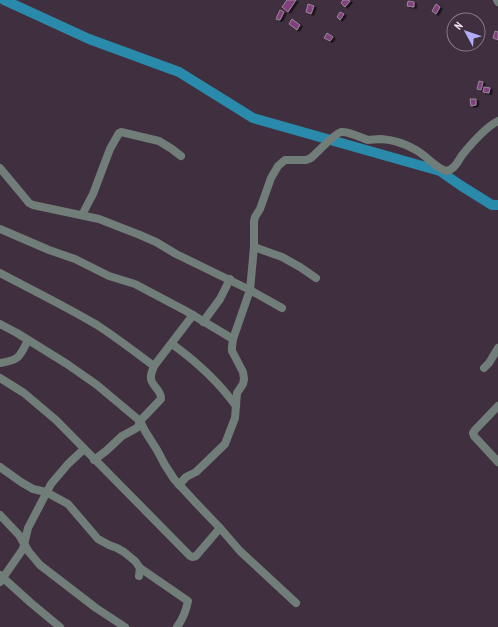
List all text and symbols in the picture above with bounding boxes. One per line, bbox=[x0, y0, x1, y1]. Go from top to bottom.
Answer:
north arrow bbox=[446, 12, 486, 52]
text: N bbox=[451, 19, 466, 32]

